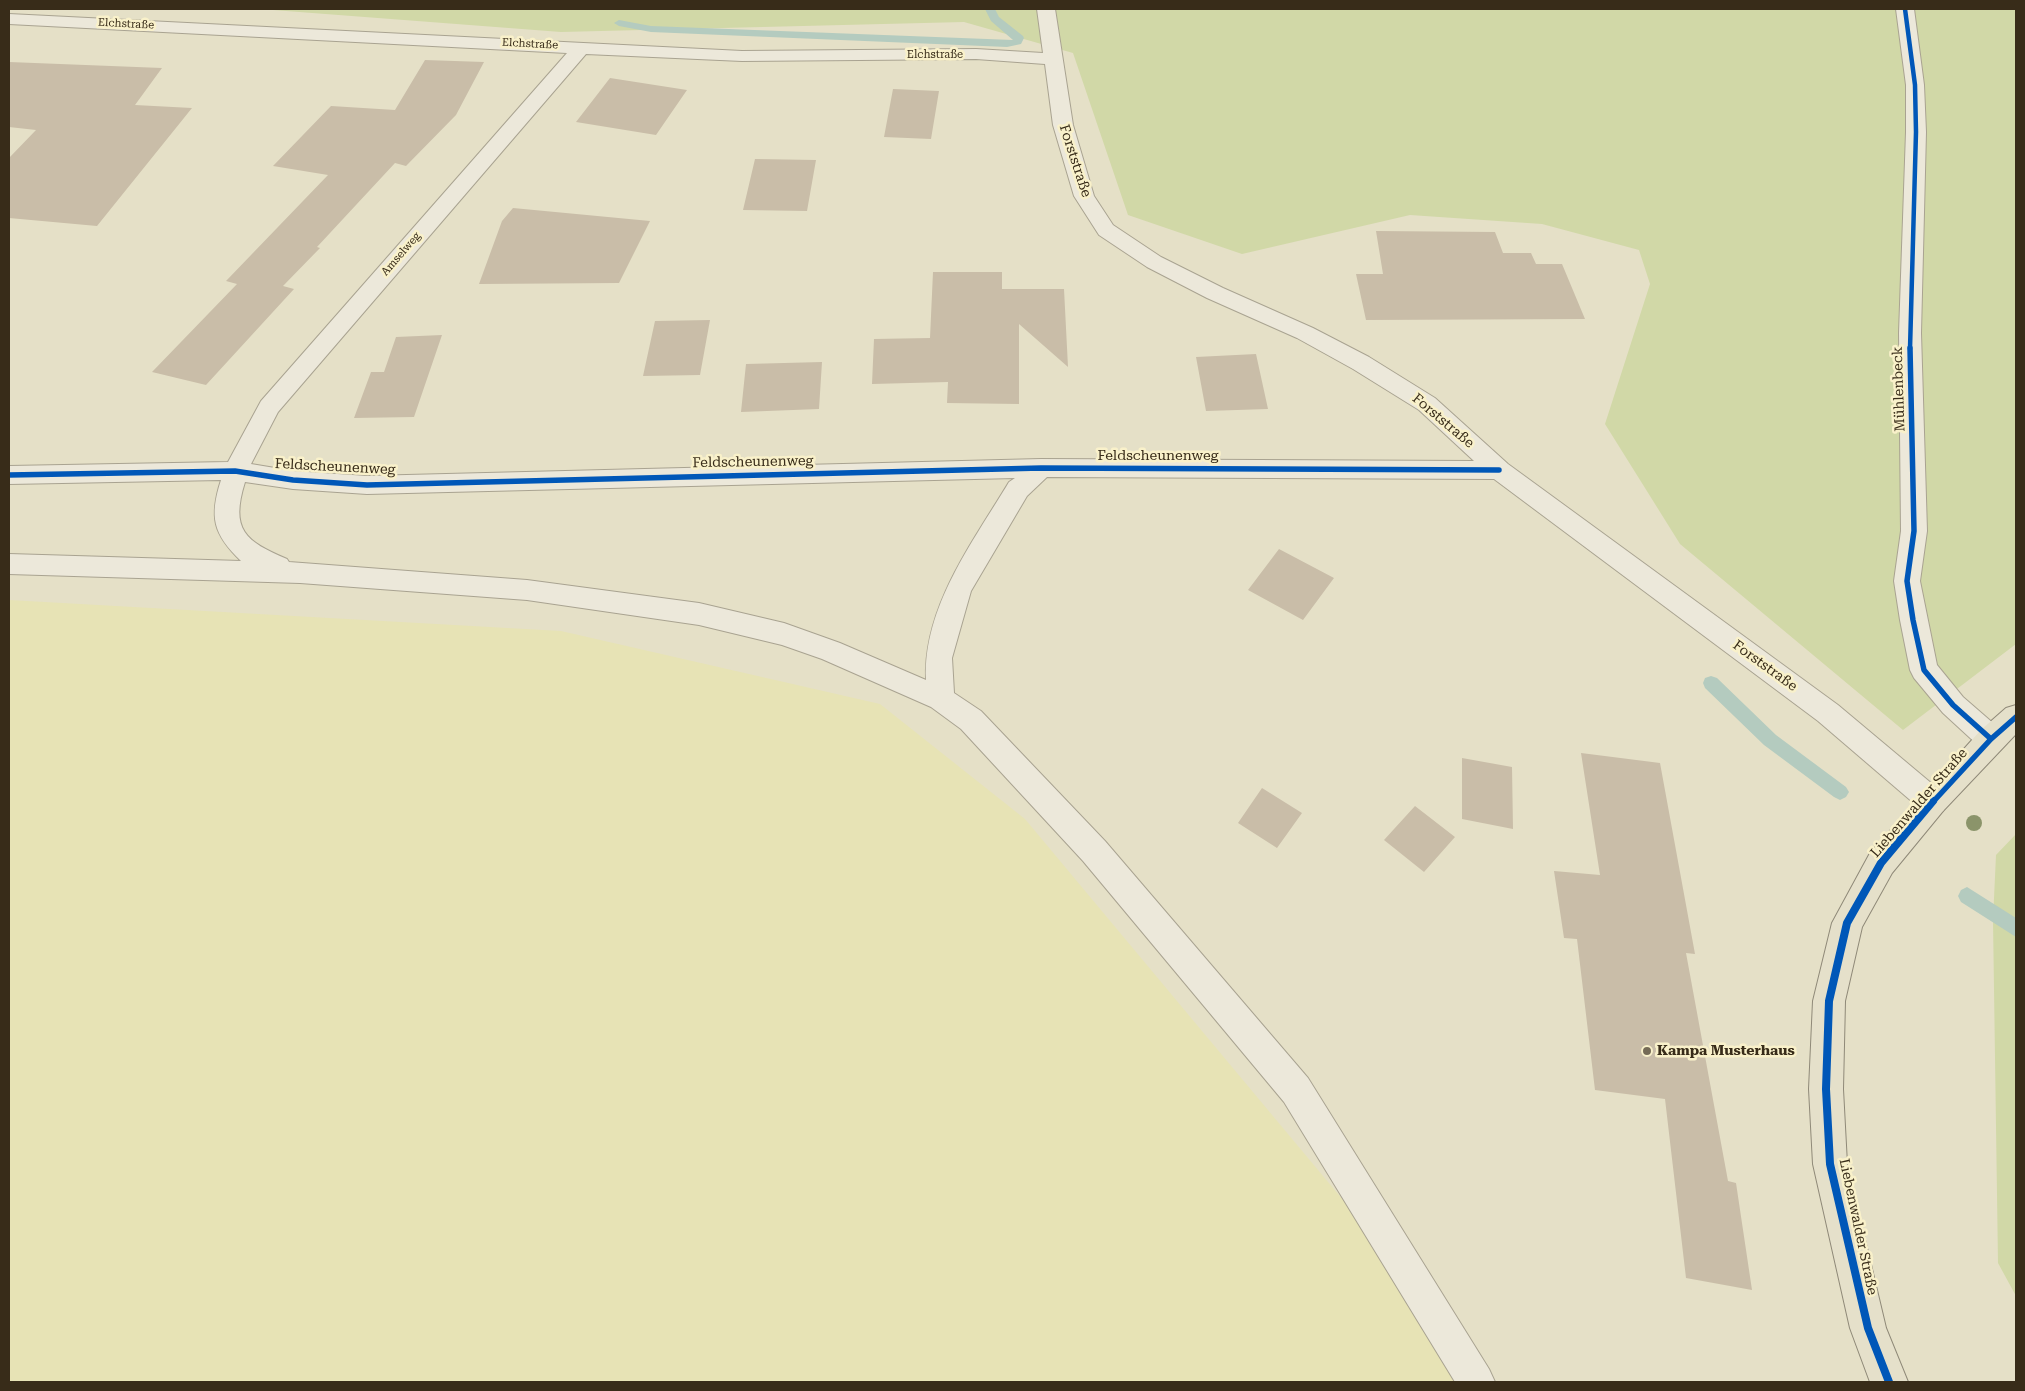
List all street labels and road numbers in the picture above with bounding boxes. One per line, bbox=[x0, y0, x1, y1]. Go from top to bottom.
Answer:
street label: Elchstraße bbox=[98, 16, 154, 32]
street label: Elchstraße bbox=[502, 36, 558, 52]
street label: Elchstraße bbox=[907, 48, 963, 62]
street label: Forststraße bbox=[1055, 123, 1095, 199]
street label: Amselweg bbox=[379, 230, 423, 278]
street label: Mühlenbeck bbox=[1889, 346, 1909, 432]
street label: Forststraße bbox=[1409, 390, 1477, 452]
street label: Feldscheunenweg bbox=[1098, 448, 1218, 464]
street label: Feldscheunenweg bbox=[692, 453, 814, 471]
street label: Feldscheunenweg bbox=[274, 455, 396, 479]
street label: Forststraße bbox=[1730, 637, 1800, 695]
street label: Liebenwalder Straße bbox=[1867, 745, 1971, 861]
street label: Liebenwalder Straße bbox=[1835, 1157, 1881, 1297]

